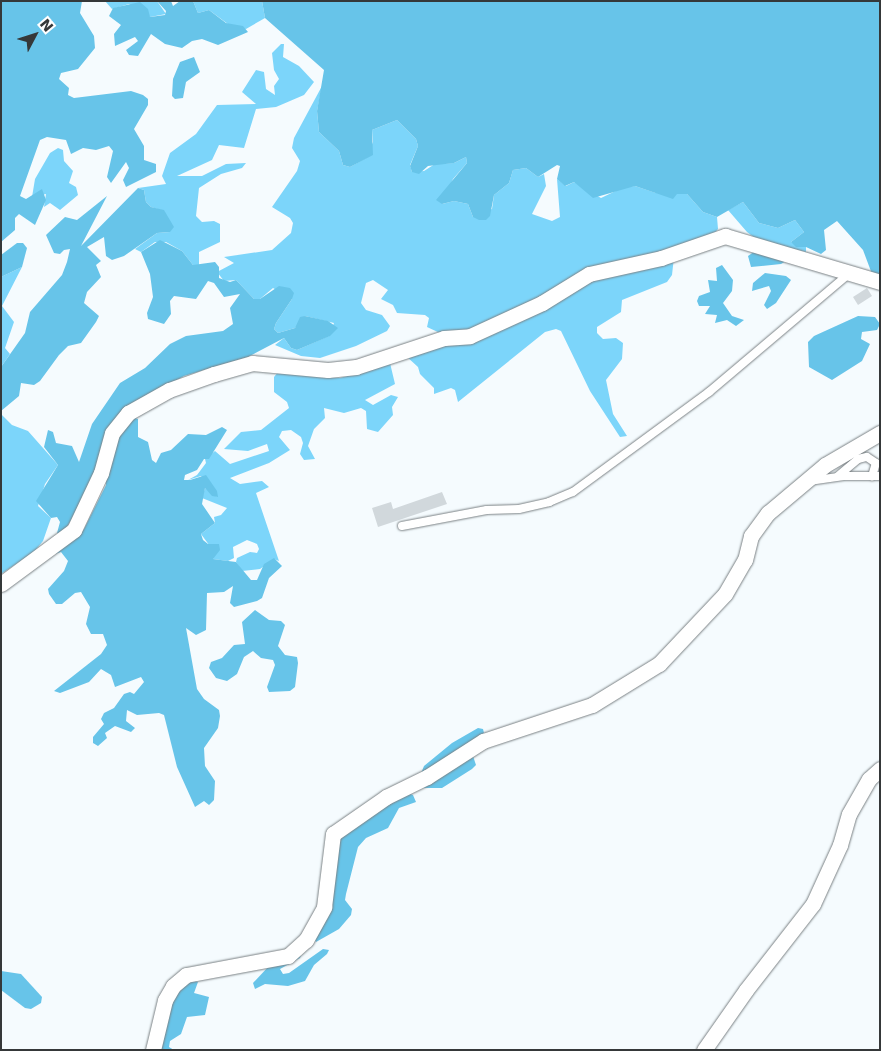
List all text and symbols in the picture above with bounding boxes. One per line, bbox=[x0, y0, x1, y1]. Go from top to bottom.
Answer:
north arrow bbox=[10, 10, 60, 60]
text: N bbox=[37, 16, 56, 35]

